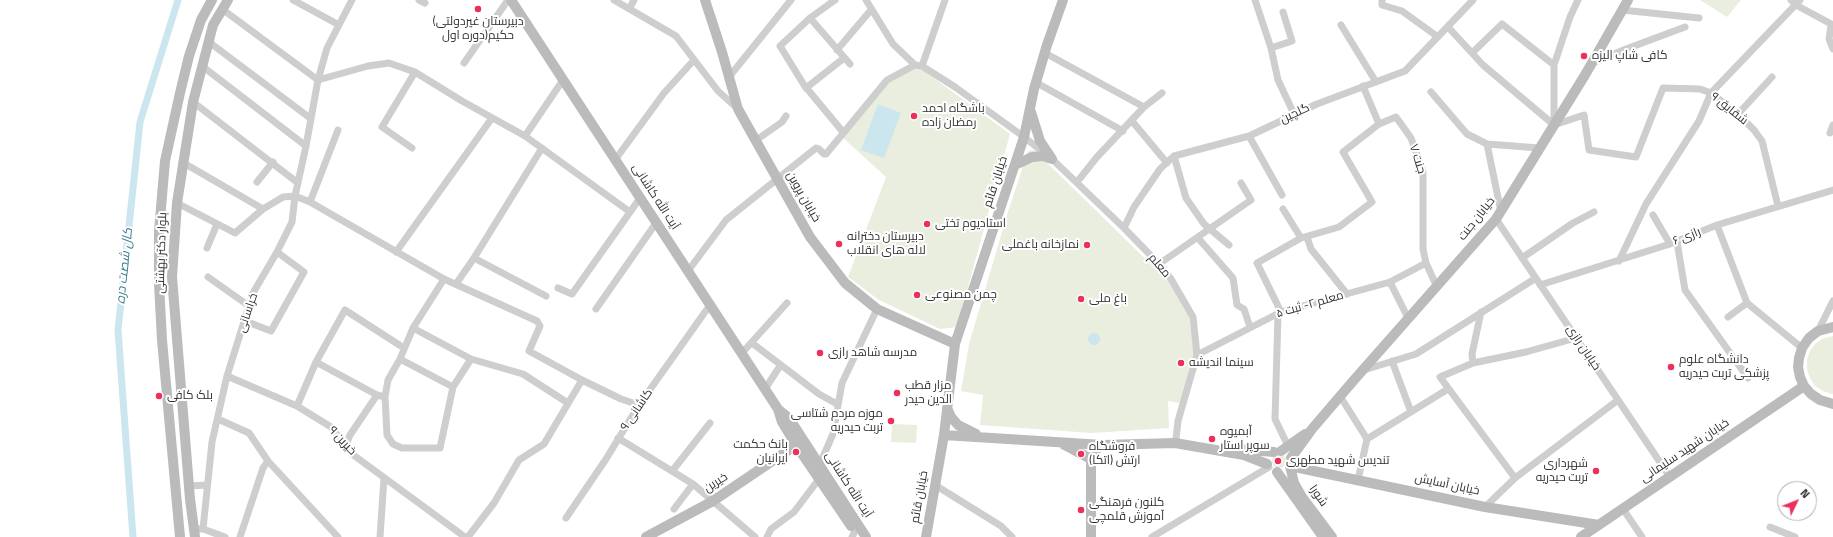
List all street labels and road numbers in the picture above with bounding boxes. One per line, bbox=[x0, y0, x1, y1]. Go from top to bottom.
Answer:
street label: شقایق ۹ bbox=[1707, 90, 1751, 128]
street label: گلچین bbox=[1278, 101, 1312, 127]
street label: جنت ۷ bbox=[1406, 142, 1428, 176]
street label: خیابان قائم bbox=[981, 155, 1011, 209]
street label: آیت الله کاشانی bbox=[628, 161, 682, 233]
street label: خیابان پروین bbox=[783, 169, 823, 225]
street label: خیابان جنت bbox=[1456, 194, 1498, 244]
street label: بلوار دکتر بهشتی bbox=[153, 212, 171, 294]
street label: رازی ۶ bbox=[1671, 225, 1703, 249]
street label: معلم bbox=[1145, 251, 1173, 281]
street label: معلم ۲- ثبت ۵ bbox=[1275, 288, 1345, 322]
street label: خراسانی bbox=[235, 291, 261, 335]
street label: خیابان رازی bbox=[1563, 323, 1603, 373]
street label: کاشانی ۹ bbox=[618, 386, 656, 434]
street label: خیابان شهید سلیمانی bbox=[1638, 416, 1732, 486]
street label: خیرین ۹ bbox=[325, 424, 359, 458]
street label: آیت الله کاشانی bbox=[821, 449, 875, 521]
street label: خیرین bbox=[701, 470, 731, 496]
street label: خیابان قائم bbox=[908, 470, 932, 524]
street label: خیابان آسایش bbox=[1413, 471, 1481, 499]
street label: شورا bbox=[1305, 482, 1331, 510]

